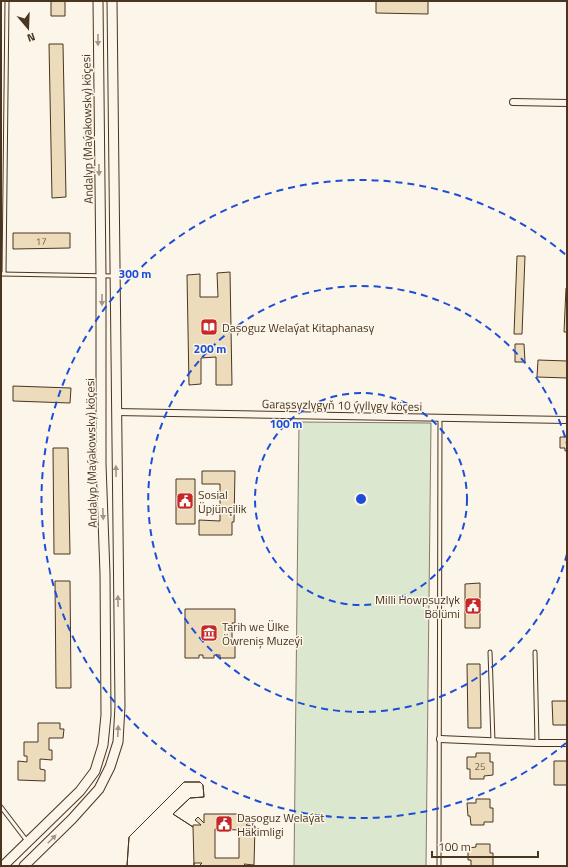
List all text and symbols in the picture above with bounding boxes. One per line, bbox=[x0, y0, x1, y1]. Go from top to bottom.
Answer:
north arrow bbox=[8, 8, 48, 48]
text: N bbox=[25, 29, 37, 46]
one-way arrow bbox=[95, 34, 101, 47]
street label: Andalyp (Maýakowsky) köçesi bbox=[76, 54, 98, 204]
one-way arrow bbox=[96, 164, 102, 177]
house number: 17 bbox=[35, 234, 47, 249]
text: 300 m bbox=[119, 264, 151, 283]
one-way arrow bbox=[99, 294, 105, 307]
library icon: Daşoguz Welaýat Kitaphanasy bbox=[199, 317, 219, 337]
place label: Daşoguz Welaýat Kitaphanasy bbox=[222, 318, 374, 337]
text: 200 m bbox=[194, 339, 226, 358]
street label: Andalyp (Maýakowsky) köçesi bbox=[80, 378, 102, 528]
street label: Garaşsyzlygyň 10 ýyllygy köçesi bbox=[262, 394, 422, 416]
text: 100 m bbox=[270, 414, 302, 433]
one-way arrow bbox=[113, 464, 119, 477]
place label: Sosial Üpjünçilik bbox=[198, 485, 247, 518]
public building icon: Sosial Üpjünçilik bbox=[175, 491, 195, 511]
centre of rings bbox=[354, 492, 368, 506]
one-way arrow bbox=[100, 508, 106, 521]
place label: Milli Howpsuzlyk Bölümi bbox=[375, 590, 460, 623]
one-way arrow bbox=[115, 594, 121, 607]
public building icon: Milli Howpsuzlyk Bölümi bbox=[463, 596, 483, 616]
place label: Tarih we Ülke Öwreniş Muzeýi bbox=[222, 617, 303, 650]
museum icon: Tarih we Ülke Öwreniş Muzeýi bbox=[199, 623, 219, 643]
one-way arrow bbox=[115, 725, 122, 737]
house number: 25 bbox=[474, 759, 486, 774]
place label: Daşoguz Welaýat Häkimligi bbox=[237, 808, 325, 841]
public building icon: Daşoguz Welaýat Häkimligi bbox=[214, 814, 234, 834]
scale bar bbox=[432, 833, 538, 859]
one-way arrow bbox=[47, 834, 57, 843]
text: 100 m bbox=[438, 837, 471, 856]

